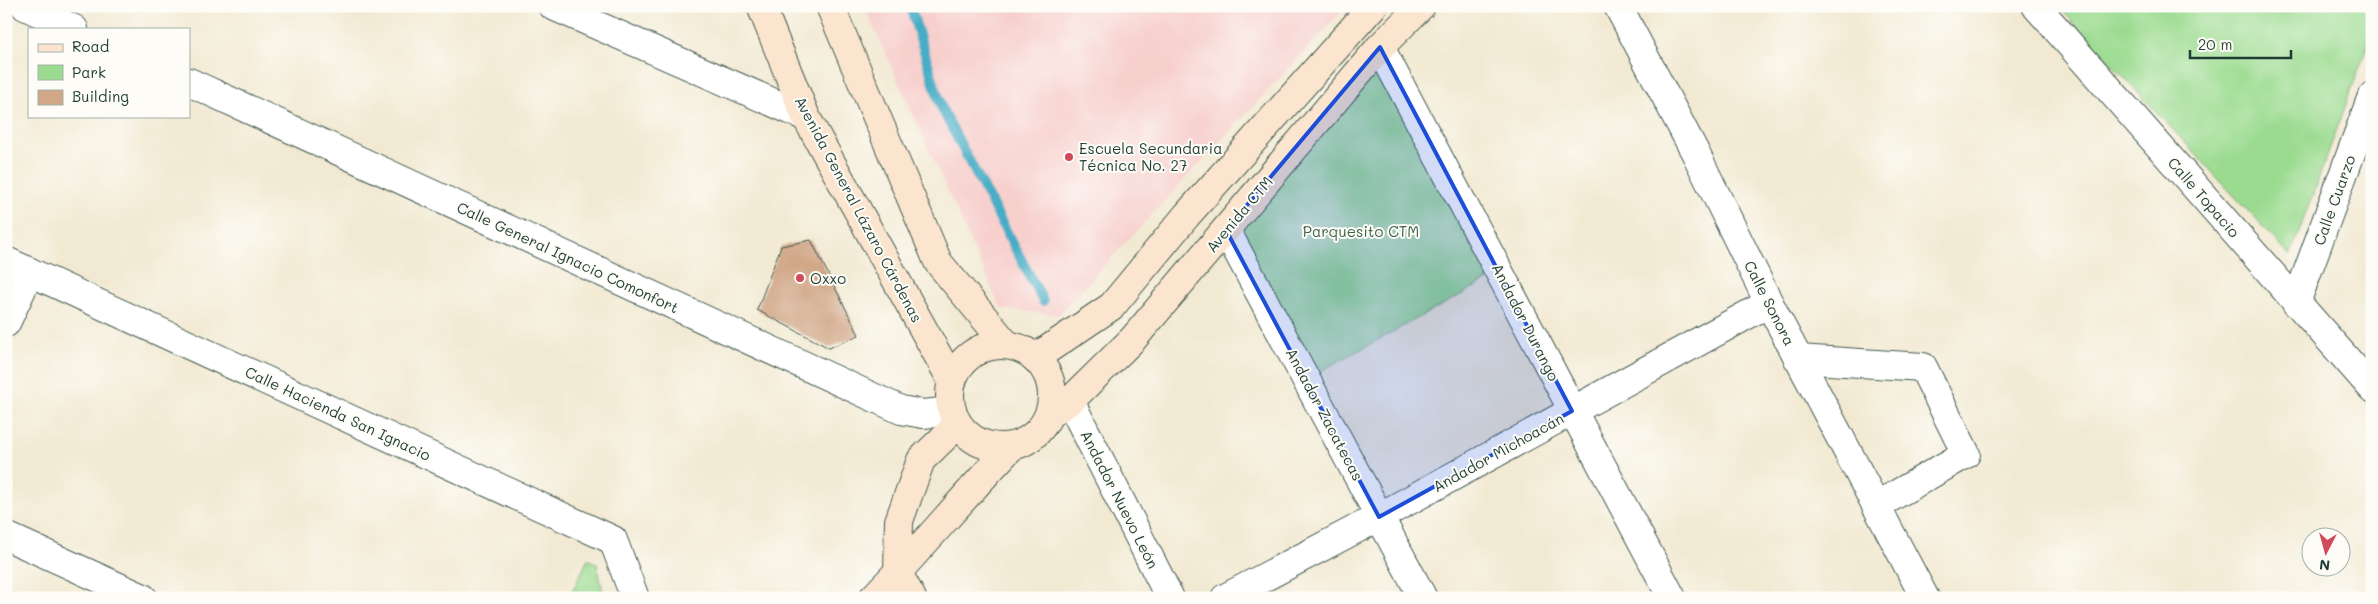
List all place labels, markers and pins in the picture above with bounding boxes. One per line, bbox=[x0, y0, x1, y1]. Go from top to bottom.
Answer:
place label: Escuela Secundaria Técnica No. 27 bbox=[1079, 138, 1223, 175]
marker: Escuela Secundaria Técnica No. 27 bbox=[1063, 151, 1075, 163]
place label: Oxxo bbox=[810, 268, 846, 288]
marker: Oxxo bbox=[794, 272, 806, 284]

